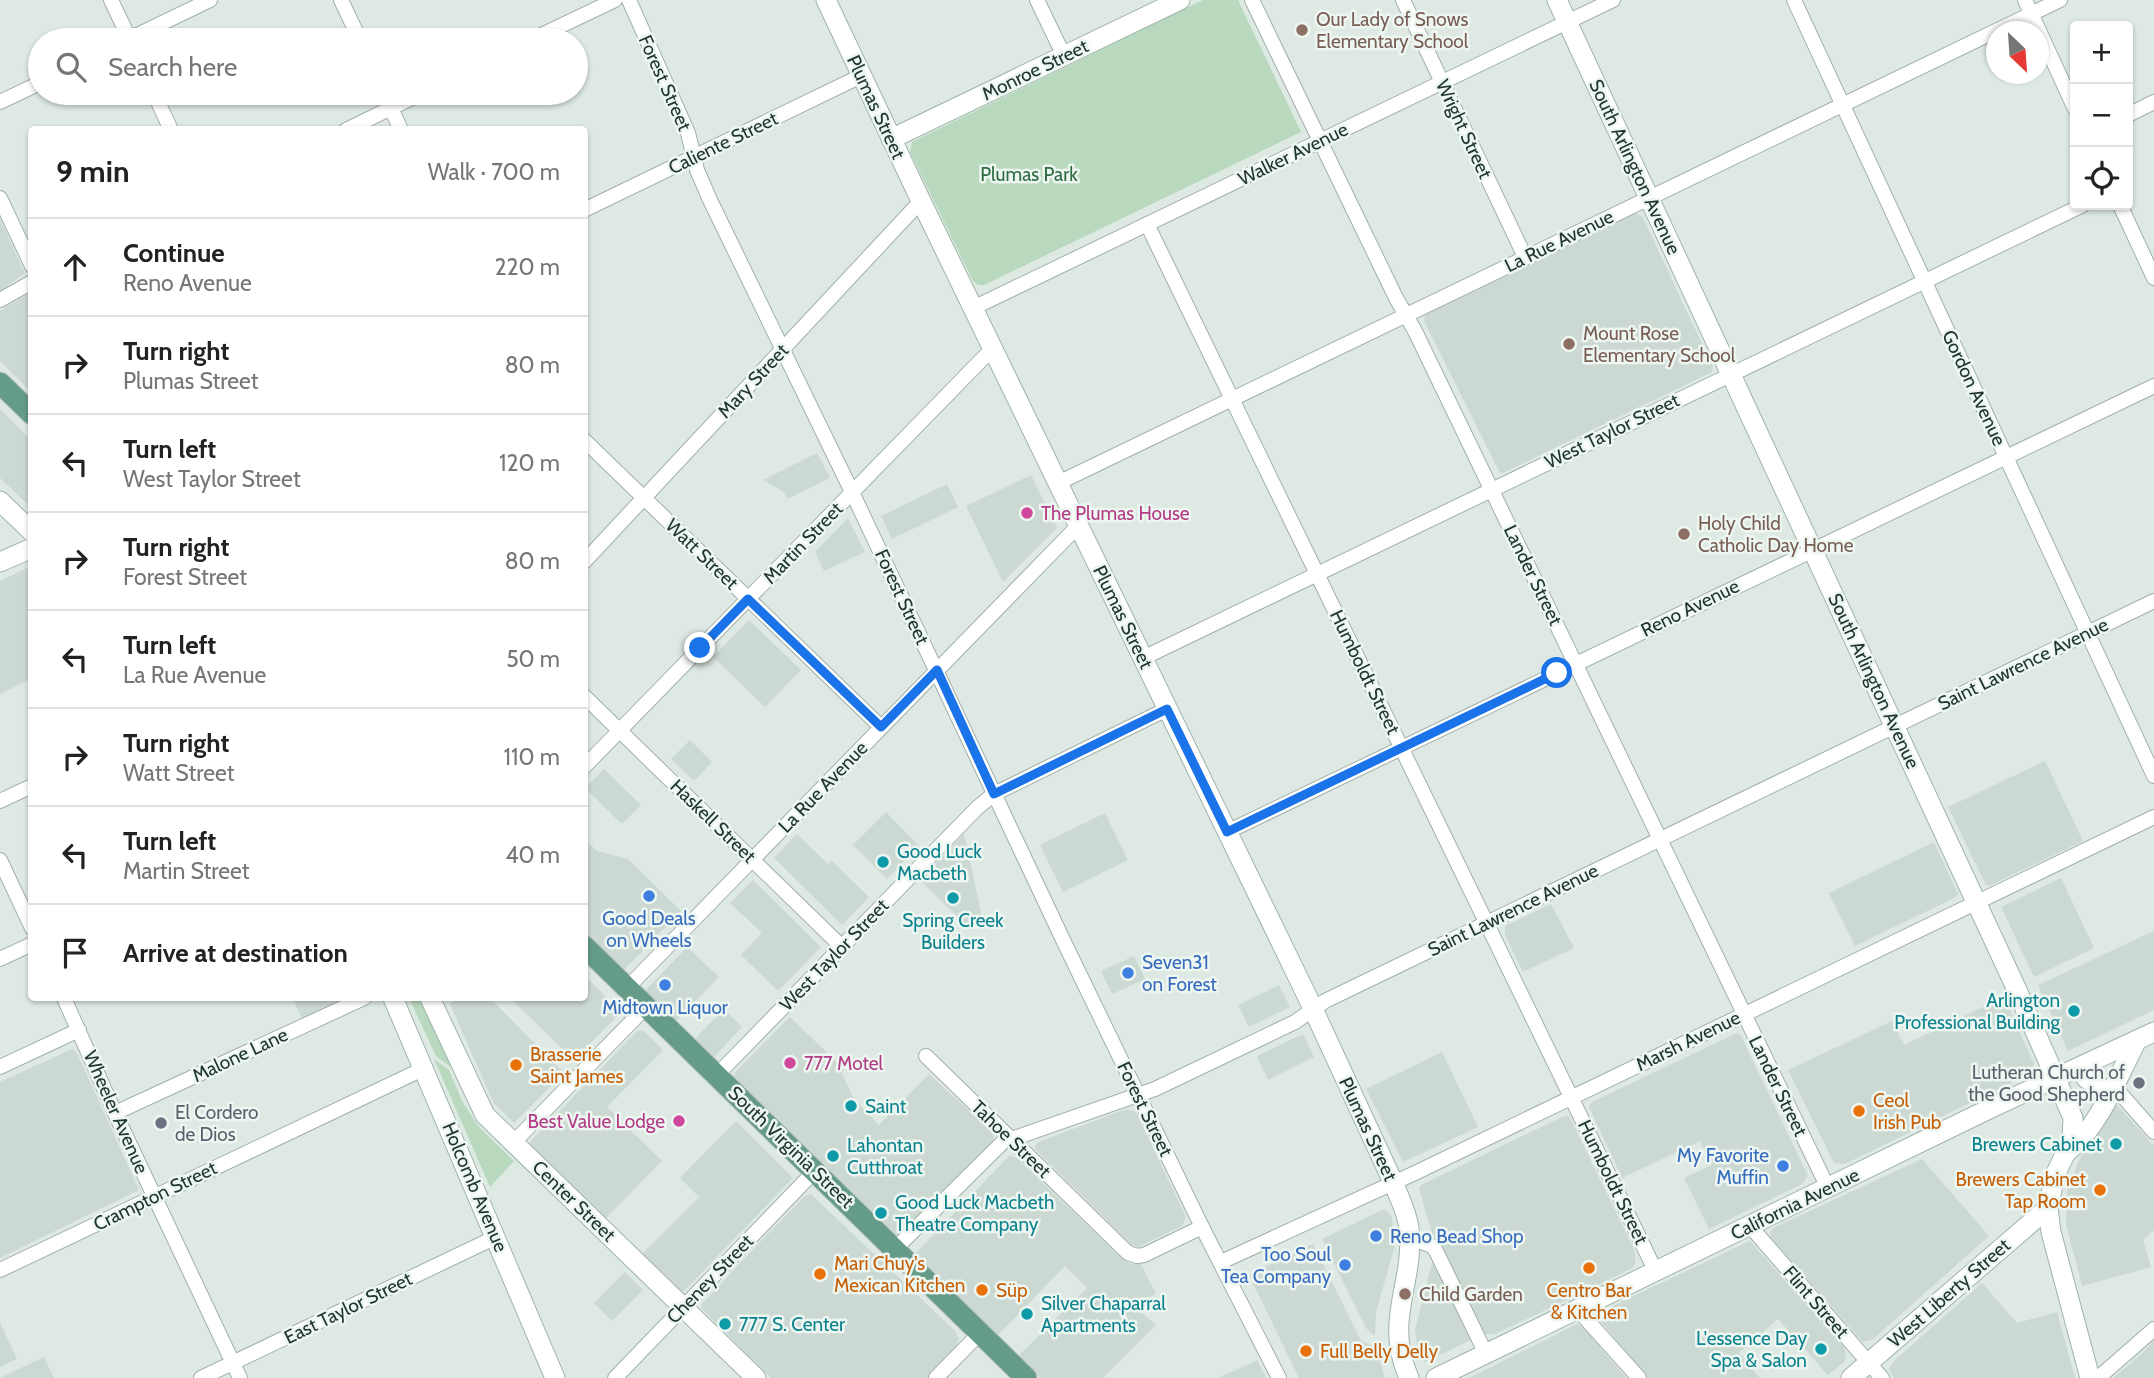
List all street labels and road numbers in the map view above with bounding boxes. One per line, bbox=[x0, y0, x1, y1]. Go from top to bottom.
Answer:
street label: Forest Street bbox=[634, 32, 697, 135]
street label: Monroe Street bbox=[978, 34, 1092, 106]
street label: Plumas Street bbox=[842, 51, 910, 163]
street label: Wright Street bbox=[1431, 76, 1497, 183]
street label: South Arlington Avenue bbox=[1584, 76, 1686, 259]
street label: Caliente Street bbox=[665, 106, 782, 179]
street label: Walker Avenue bbox=[1234, 117, 1352, 190]
street label: La Rue Avenue bbox=[1501, 205, 1617, 277]
street label: Gordon Avenue bbox=[1937, 326, 2011, 450]
street label: Mary Street bbox=[713, 339, 794, 423]
street label: West Taylor Street bbox=[1541, 388, 1684, 474]
street label: Martin Street bbox=[758, 497, 848, 589]
street label: Watt Street bbox=[661, 514, 744, 595]
street label: Lander Street bbox=[1499, 521, 1567, 629]
street label: Forest Street bbox=[870, 546, 934, 649]
street label: Plumas Street bbox=[1088, 562, 1158, 673]
street label: Reno Avenue bbox=[1637, 574, 1743, 642]
street label: South Arlington Avenue bbox=[1823, 590, 1925, 773]
street label: Humboldt Street bbox=[1325, 606, 1405, 738]
street label: Saint Lawrence Avenue bbox=[1934, 613, 2112, 715]
street label: La Rue Avenue bbox=[774, 736, 873, 838]
street label: Haskell Street bbox=[665, 774, 761, 868]
street label: Saint Lawrence Avenue bbox=[1424, 859, 1602, 961]
street label: West Taylor Street bbox=[775, 894, 894, 1016]
street label: Marsh Avenue bbox=[1632, 1006, 1744, 1076]
street label: Malone Lane bbox=[189, 1023, 292, 1087]
street label: Lander Street bbox=[1744, 1032, 1812, 1140]
street label: Wheeler Avenue bbox=[79, 1047, 154, 1177]
street label: Forest Street bbox=[1112, 1058, 1178, 1161]
street label: Plumas Street bbox=[1334, 1073, 1402, 1185]
street label: South Virginia Street bbox=[723, 1081, 859, 1213]
street label: Tahoe Street bbox=[966, 1095, 1056, 1183]
street label: Humboldt Street bbox=[1573, 1116, 1653, 1248]
street label: Holcomb Avenue bbox=[437, 1119, 513, 1256]
street label: Crampton Street bbox=[90, 1156, 221, 1236]
street label: Center Street bbox=[528, 1156, 621, 1247]
street label: California Avenue bbox=[1727, 1163, 1863, 1245]
street label: Cheney Street bbox=[662, 1229, 759, 1328]
street label: West Liberty Street bbox=[1883, 1233, 2015, 1352]
street label: Flint Street bbox=[1778, 1261, 1854, 1343]
street label: East Taylor Street bbox=[280, 1267, 416, 1349]

